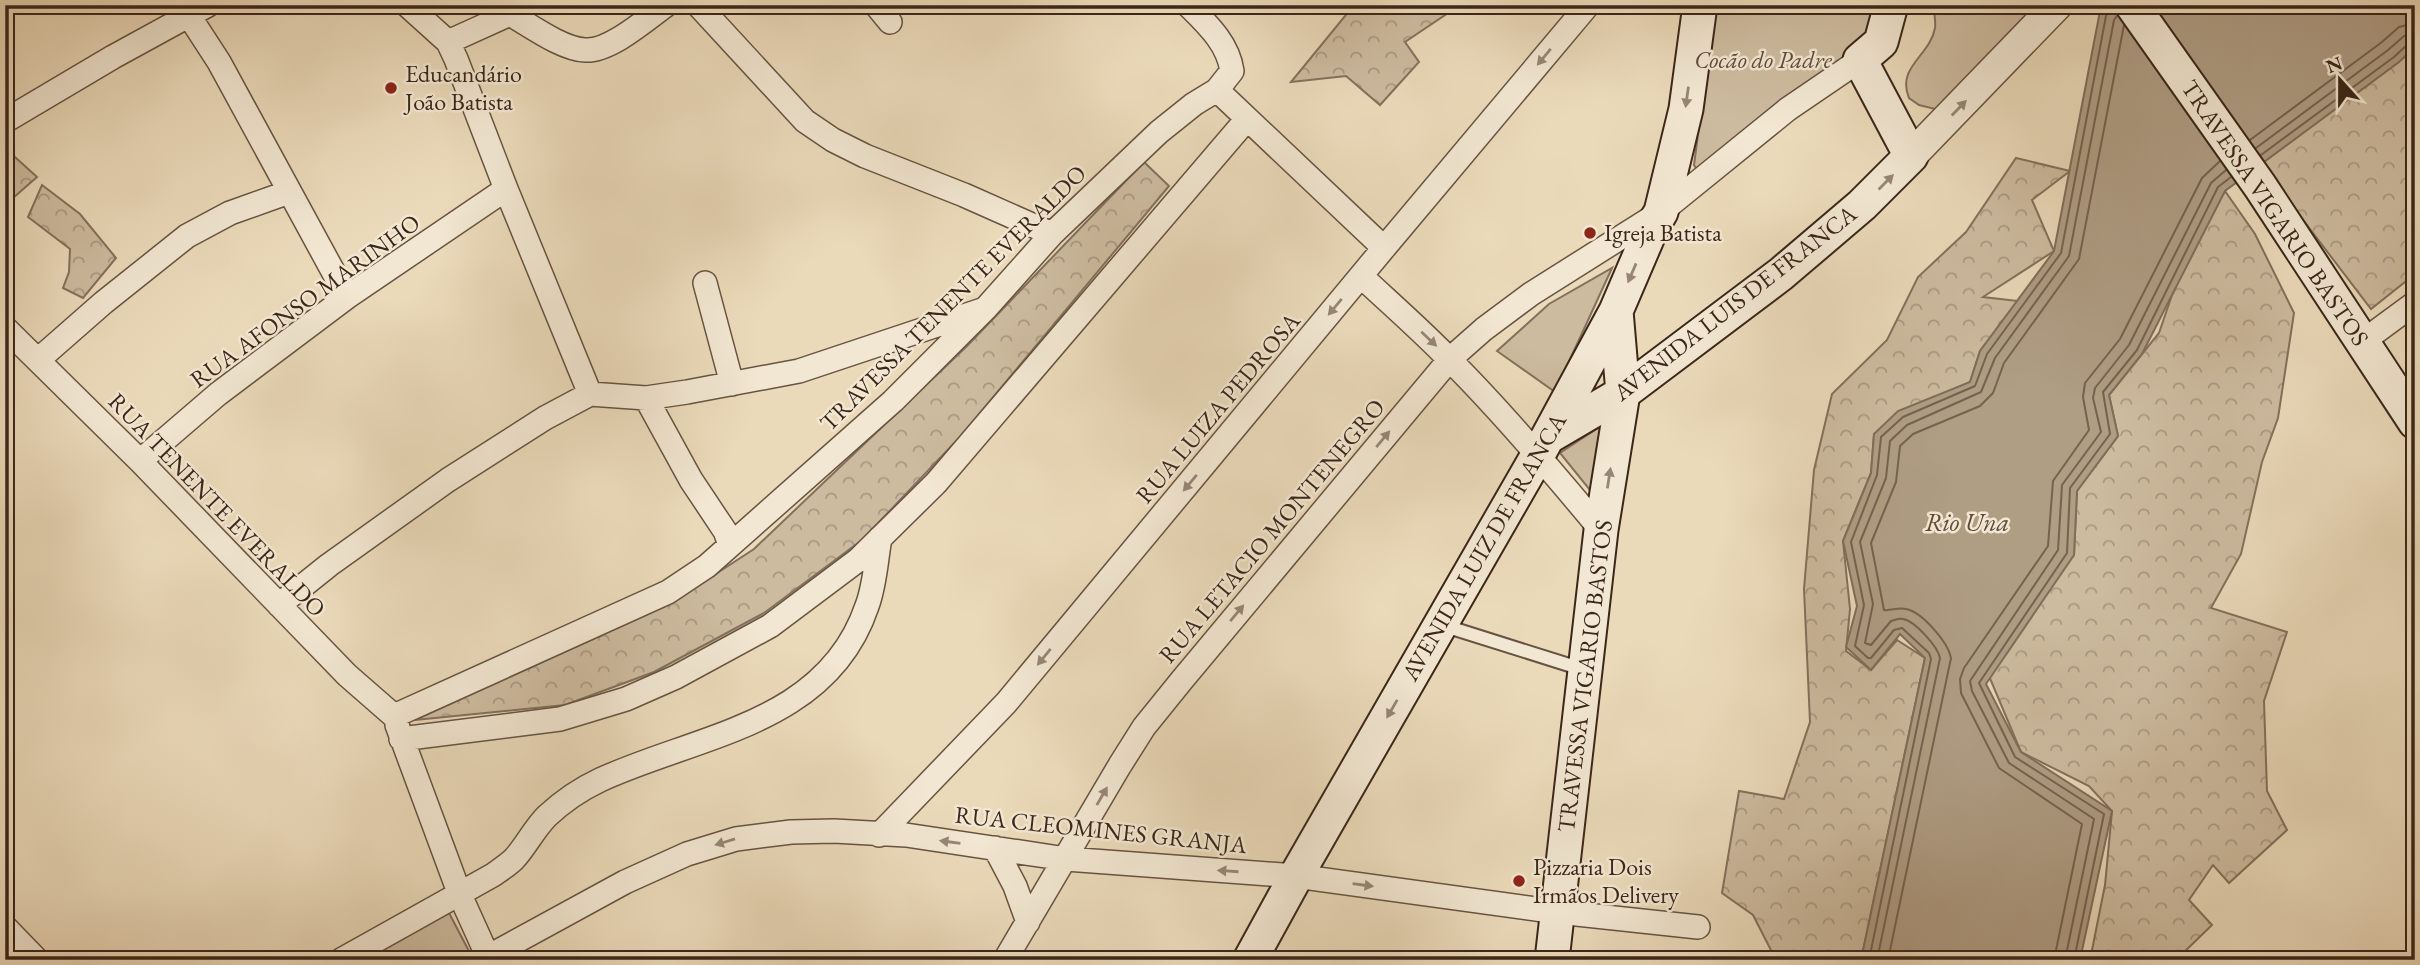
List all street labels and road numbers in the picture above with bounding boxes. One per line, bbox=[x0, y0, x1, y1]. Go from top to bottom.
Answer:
street label: TRAVESSA VIGARIO BASTOS bbox=[2175, 74, 2376, 352]
street label: TRAVESSA TENENTE EVERALDO bbox=[813, 158, 1093, 438]
street label: AVENIDA LUIS DE FRANCA bbox=[1606, 198, 1863, 408]
street label: RUA AFONSO MARINHO bbox=[184, 207, 426, 395]
street label: RUA LUIZA PEDROSA bbox=[1129, 305, 1307, 510]
street label: RUA TENENTE EVERALDO bbox=[102, 386, 333, 623]
street label: RUA LETACIO MONTENEGRO bbox=[1152, 392, 1391, 669]
street label: AVENIDA LUIZ DE FRANCA bbox=[1394, 407, 1573, 687]
street label: TRAVESSA VIGARIO BASTOS bbox=[1550, 518, 1619, 834]
street label: RUA CLEOMINES GRANJA bbox=[954, 799, 1249, 860]

